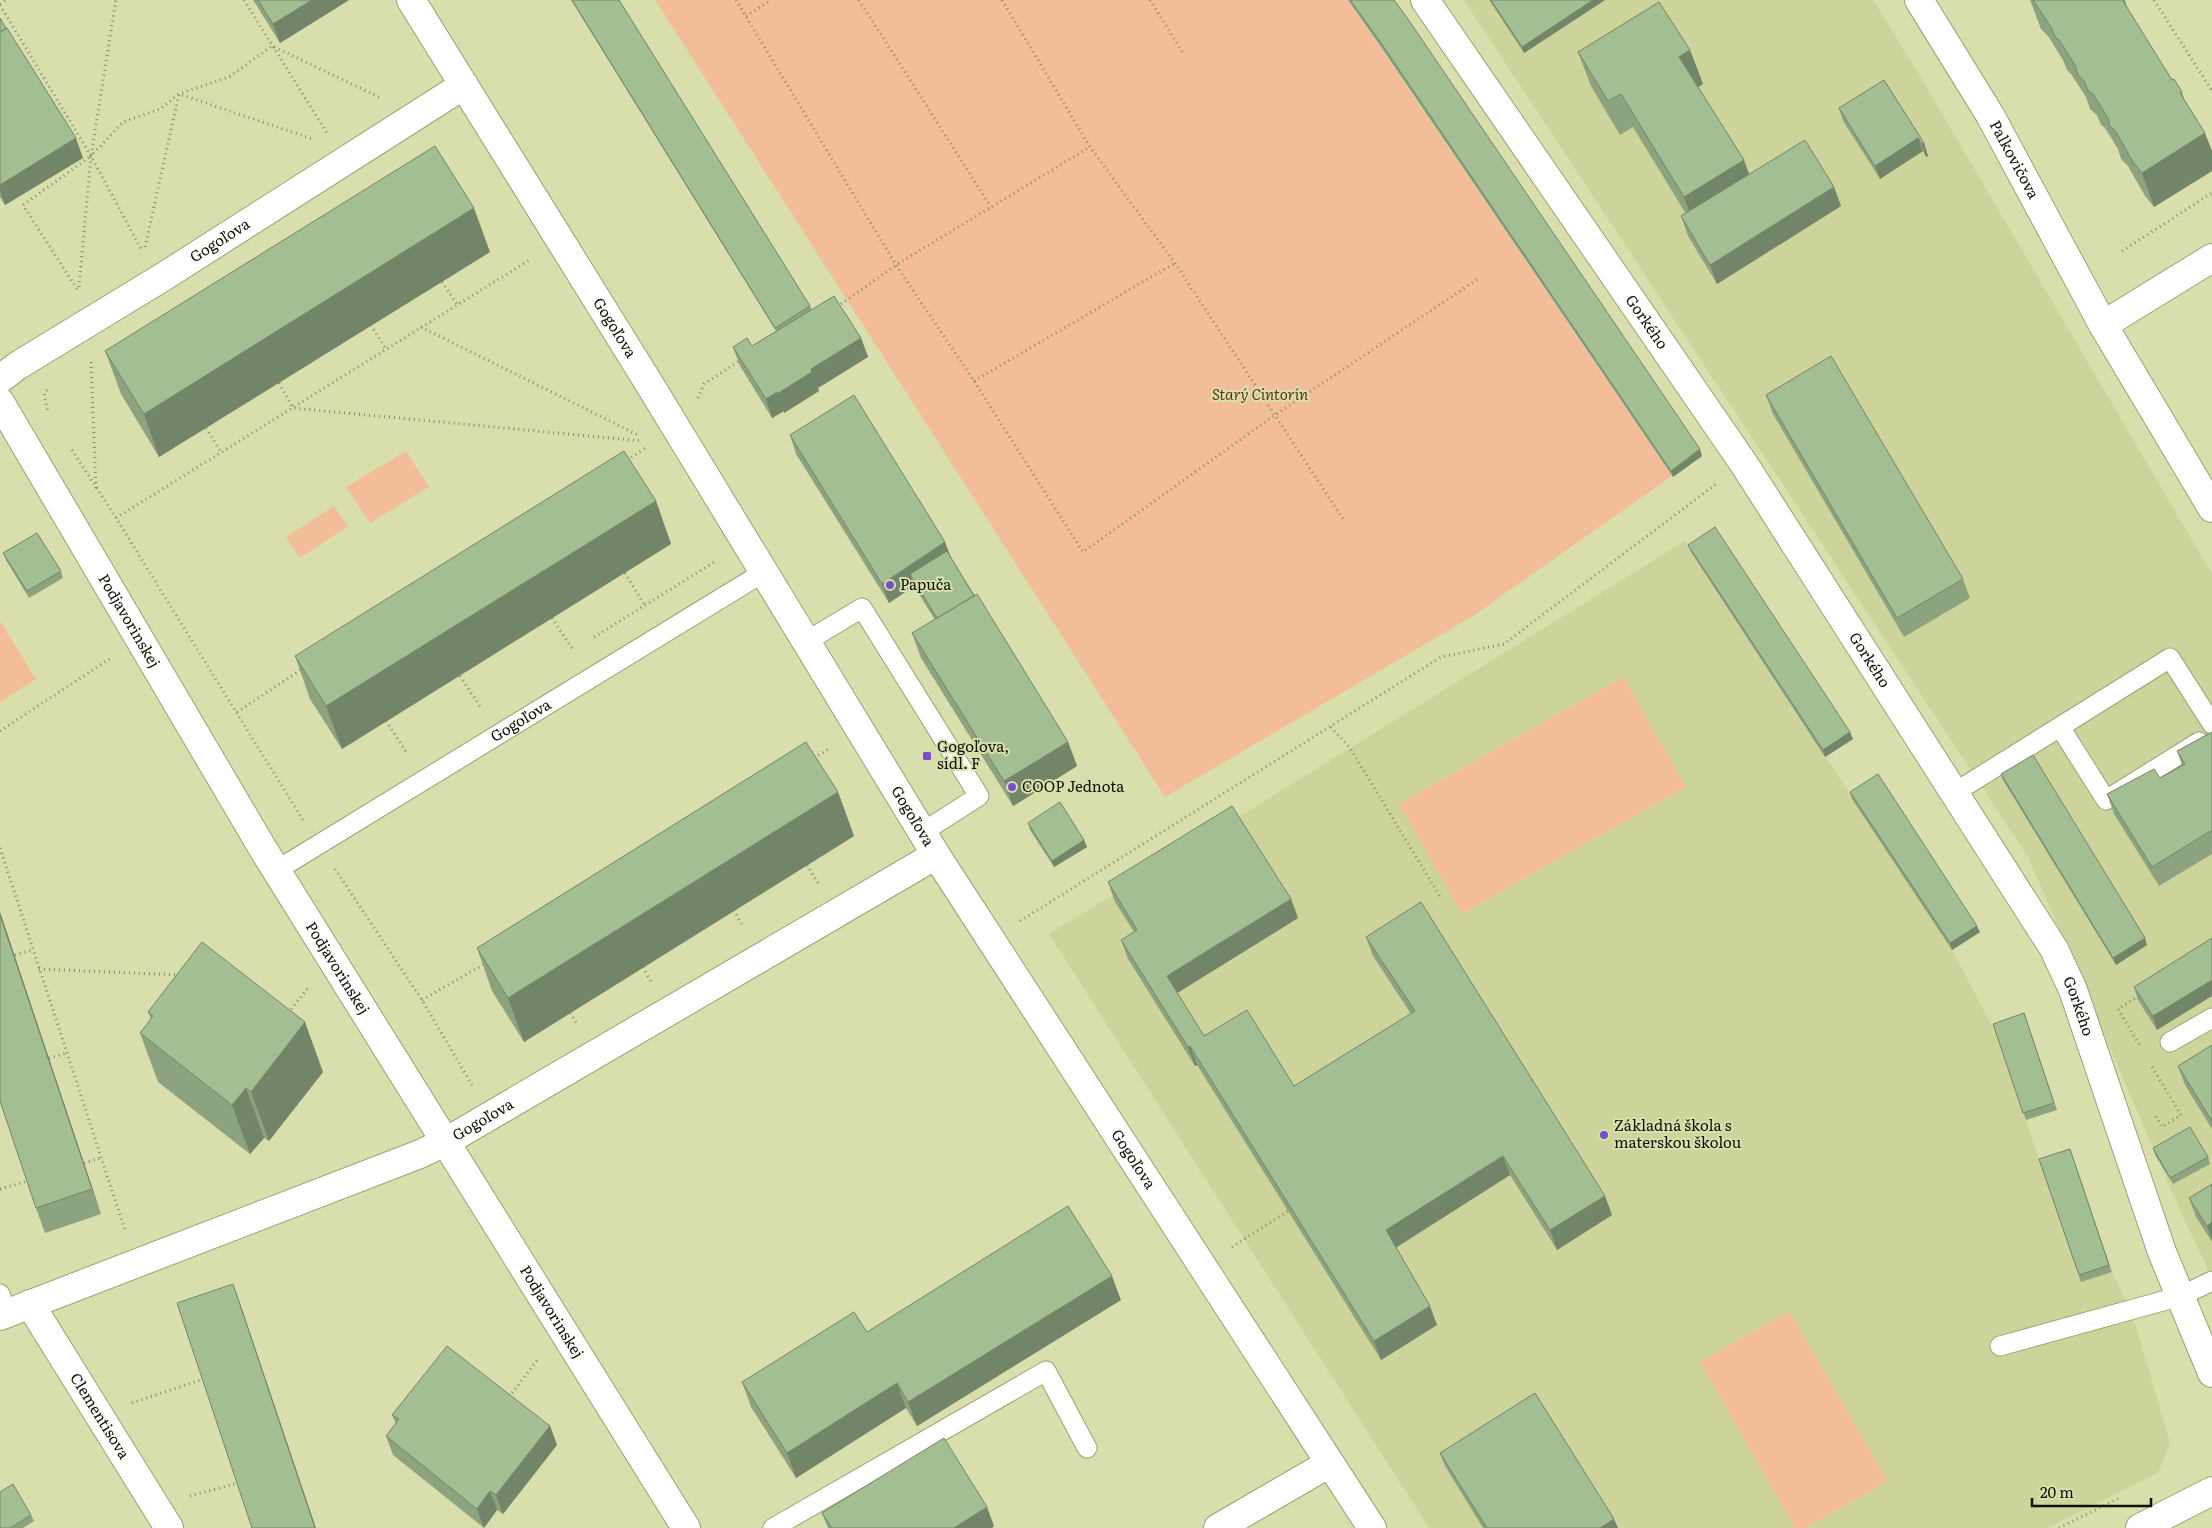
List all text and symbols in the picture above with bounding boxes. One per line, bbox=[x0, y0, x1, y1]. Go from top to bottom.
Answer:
street label: Palkovičova bbox=[1985, 116, 2046, 203]
street label: Gogoľova bbox=[185, 211, 255, 267]
street label: Gorkého bbox=[1621, 289, 1675, 354]
street label: Gogoľova bbox=[588, 292, 644, 363]
park label: Starý Cintorín bbox=[1212, 382, 1308, 405]
street label: Podjavorinskej bbox=[93, 569, 167, 672]
place label: Papuča bbox=[900, 572, 952, 595]
marker: Papuča bbox=[884, 579, 896, 591]
street label: Gorkého bbox=[1844, 627, 1897, 692]
street label: Gogoľova bbox=[485, 692, 556, 747]
place label: Gogoľova, sídl. F bbox=[937, 734, 1009, 774]
marker: Gogoľova, sídl. F bbox=[921, 750, 933, 762]
place label: COOP Jednota bbox=[1022, 774, 1125, 797]
street label: Gogoľova bbox=[886, 781, 942, 851]
marker: COOP Jednota bbox=[1006, 781, 1018, 793]
street label: Podjavorinskej bbox=[301, 916, 376, 1018]
street label: Gorkého bbox=[2058, 972, 2101, 1039]
street label: Gogoľova bbox=[448, 1091, 518, 1145]
place label: Základná škola s materskou školou bbox=[1614, 1113, 1742, 1153]
street label: Gogoľova bbox=[1106, 1124, 1163, 1194]
marker: Základná škola s materskou školou bbox=[1598, 1129, 1610, 1141]
street label: Podjavorinskej bbox=[515, 1260, 590, 1362]
street label: Clementisova bbox=[65, 1368, 137, 1464]
scale bar bbox=[2032, 1476, 2151, 1508]
text: 20 m bbox=[2040, 1480, 2074, 1503]

